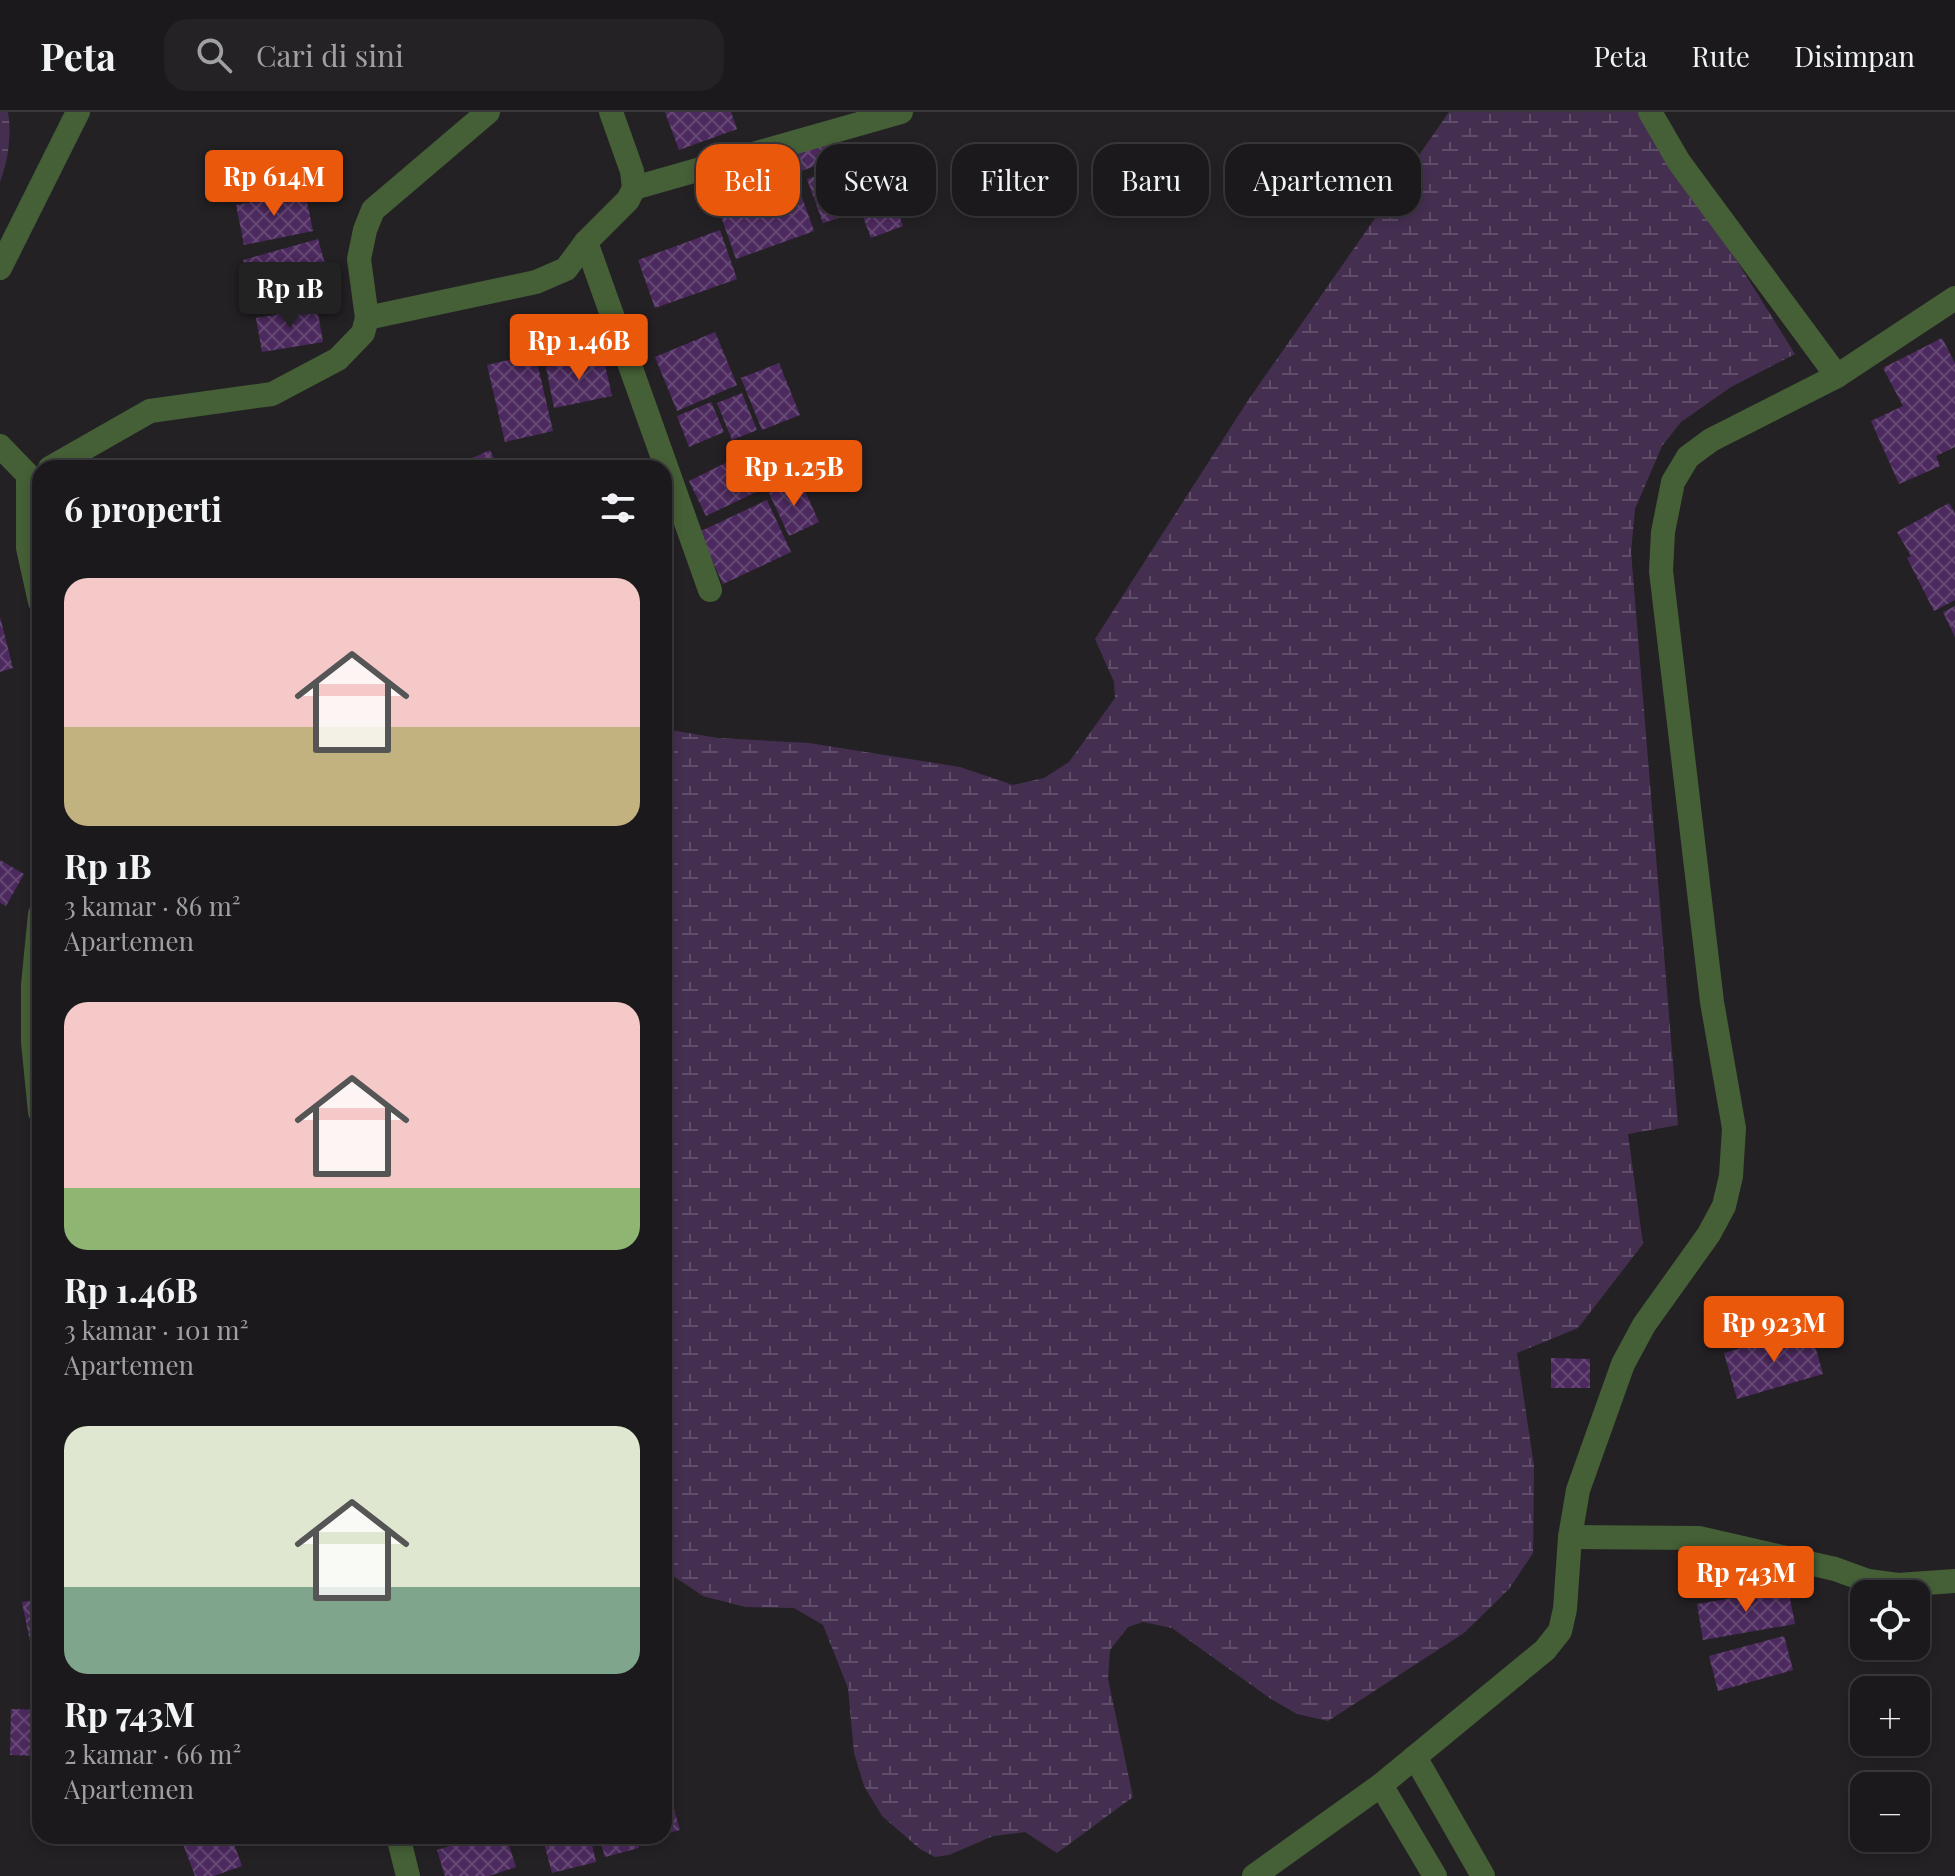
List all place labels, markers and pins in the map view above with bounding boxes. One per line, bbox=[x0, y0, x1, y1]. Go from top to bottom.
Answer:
pin: Rp 614M bbox=[200, 150, 348, 218]
pin: Rp 1B bbox=[234, 262, 346, 330]
pin: Rp 1.46B bbox=[496, 314, 662, 382]
pin: Rp 1.25B bbox=[711, 440, 877, 508]
pin: Rp 923M bbox=[1700, 1296, 1848, 1364]
pin: Rp 743M bbox=[1672, 1546, 1820, 1614]

